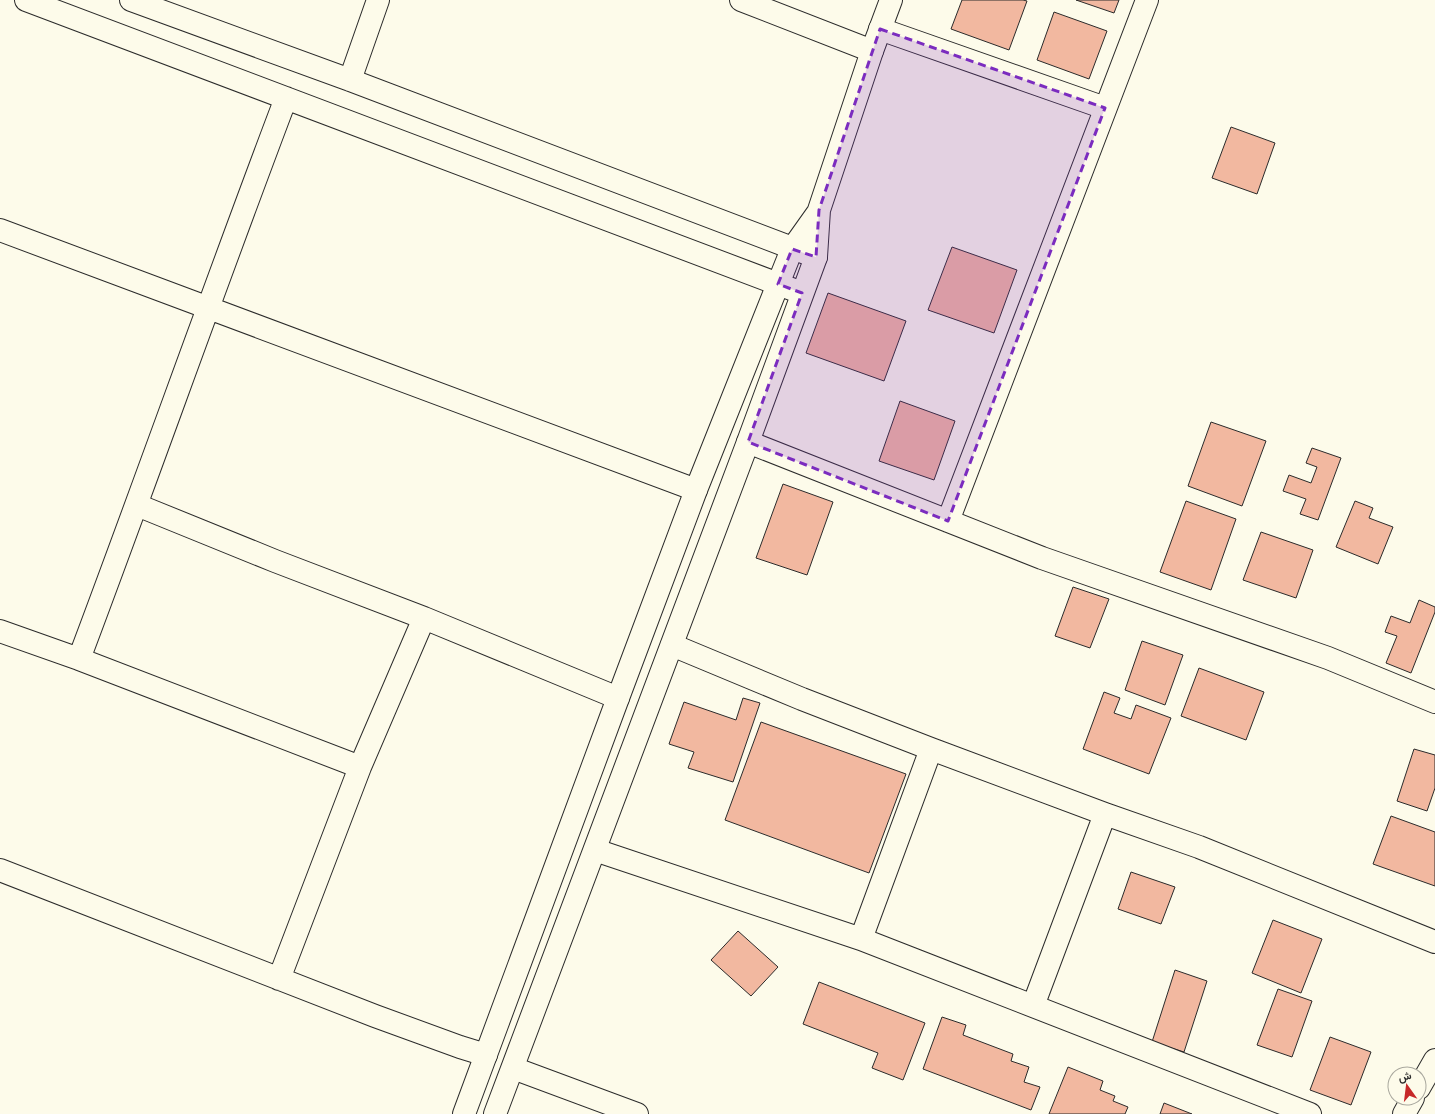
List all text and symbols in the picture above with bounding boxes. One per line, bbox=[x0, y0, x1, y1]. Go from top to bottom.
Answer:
north arrow bbox=[1387, 1066, 1427, 1106]
text: ش bbox=[1396, 1067, 1413, 1086]

